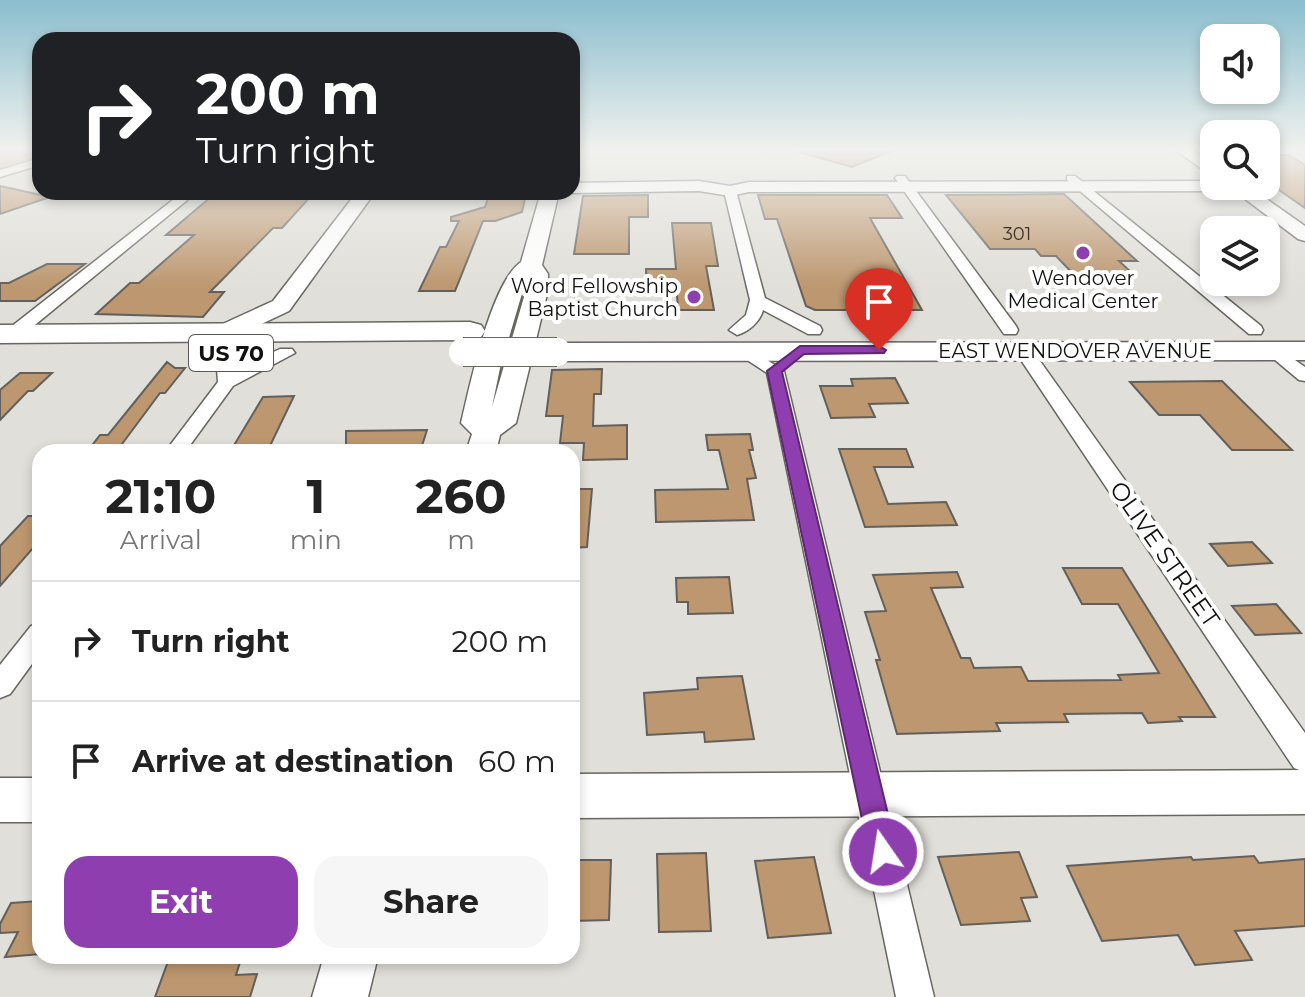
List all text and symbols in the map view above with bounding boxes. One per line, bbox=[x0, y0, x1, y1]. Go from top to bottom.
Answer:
map controls bbox=[1200, 24, 1280, 296]
button: sound bbox=[1200, 24, 1280, 104]
text: 200 m bbox=[196, 60, 380, 128]
icon: right bbox=[64, 64, 168, 168]
button: search bbox=[1200, 120, 1280, 200]
text: Turn right bbox=[196, 128, 376, 172]
button: layers bbox=[1200, 216, 1280, 296]
house number: 301 bbox=[1003, 223, 1031, 245]
marker: Wendover Medical Center bbox=[1074, 244, 1092, 262]
place label: Wendover Medical Center bbox=[1008, 266, 1158, 313]
pin bbox=[845, 268, 913, 350]
place label: Word Fellowship Baptist Church bbox=[511, 274, 678, 321]
icon: arrive bbox=[857, 280, 901, 324]
marker: Word Fellowship Baptist Church bbox=[685, 288, 703, 306]
road number: US 70 bbox=[189, 335, 273, 371]
street label: EAST WENDOVER AVENUE bbox=[938, 339, 1212, 363]
text: 21:10 bbox=[105, 467, 216, 525]
text: 1 bbox=[306, 467, 325, 525]
text: 260 bbox=[415, 467, 507, 525]
street label: OLIVE STREET bbox=[1104, 475, 1226, 633]
text: Arrival bbox=[120, 524, 202, 556]
text: min bbox=[290, 524, 342, 556]
text: m bbox=[447, 524, 475, 556]
icon: right bbox=[64, 619, 108, 663]
text: Turn right bbox=[132, 623, 289, 660]
text: 200 m bbox=[452, 623, 548, 660]
icon: arrive bbox=[64, 739, 108, 783]
text: Arrive at destination bbox=[132, 743, 454, 780]
text: 60 m bbox=[478, 743, 556, 780]
position arrow bbox=[841, 810, 925, 894]
button: Exit bbox=[64, 856, 298, 948]
button: Share bbox=[314, 856, 548, 948]

